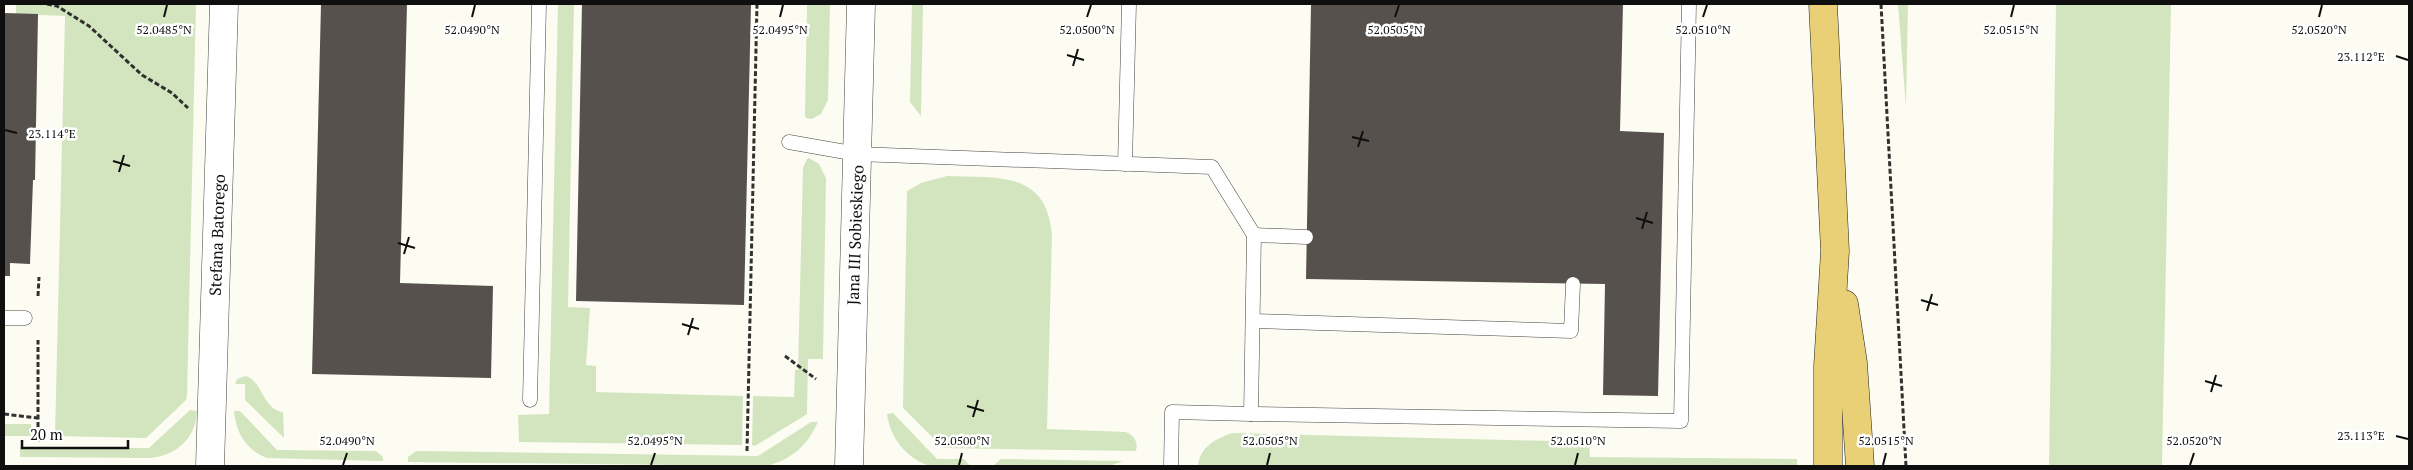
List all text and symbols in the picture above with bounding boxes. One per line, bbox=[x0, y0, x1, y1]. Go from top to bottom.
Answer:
text: 52.0485°N bbox=[136, 22, 192, 37]
text: 52.0490°N bbox=[444, 22, 500, 37]
text: 52.0495°N bbox=[752, 22, 808, 37]
text: 52.0500°N bbox=[1059, 22, 1115, 37]
text: 52.0505°N bbox=[1367, 22, 1423, 37]
text: 52.0510°N bbox=[1675, 22, 1731, 37]
text: 52.0515°N bbox=[1983, 22, 2039, 37]
text: 52.0520°N bbox=[2291, 22, 2347, 37]
text: 23.112°E bbox=[2337, 49, 2385, 64]
text: 23.114°E bbox=[28, 126, 76, 141]
street label: Jana III Sobieskiego bbox=[842, 164, 868, 305]
street label: Stefana Batorego bbox=[204, 174, 230, 296]
scale bar bbox=[22, 418, 129, 450]
text: 20 m bbox=[30, 424, 63, 444]
text: 23.113°E bbox=[2337, 428, 2385, 443]
text: 52.0490°N bbox=[319, 433, 375, 448]
text: 52.0495°N bbox=[627, 433, 683, 448]
text: 52.0500°N bbox=[934, 433, 990, 448]
text: 52.0505°N bbox=[1242, 433, 1298, 448]
text: 52.0510°N bbox=[1550, 433, 1606, 448]
text: 52.0515°N bbox=[1858, 433, 1914, 448]
text: 52.0520°N bbox=[2166, 433, 2222, 448]

